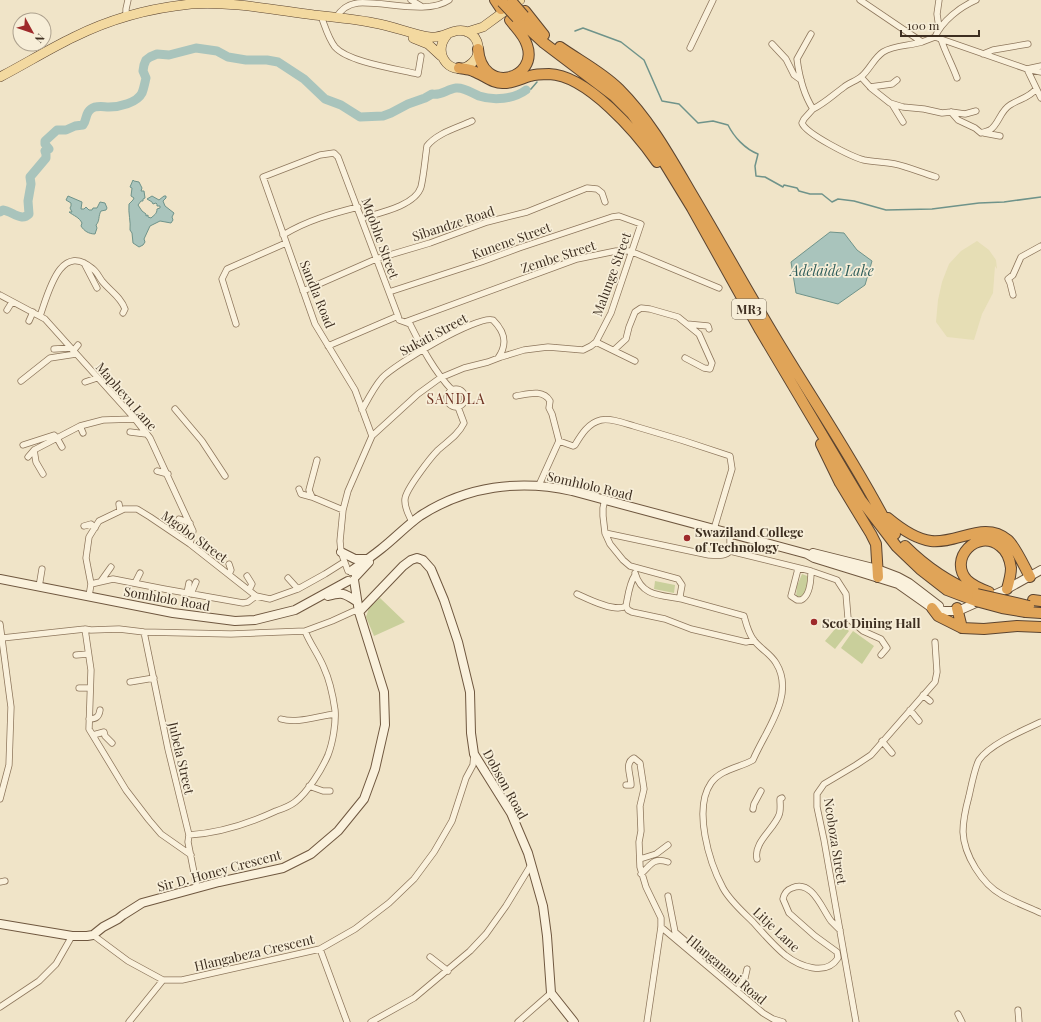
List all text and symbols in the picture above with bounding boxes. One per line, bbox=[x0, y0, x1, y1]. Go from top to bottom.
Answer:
north arrow bbox=[12, 12, 52, 52]
scale bar bbox=[901, 12, 979, 38]
text: 100 m bbox=[907, 17, 940, 33]
text: N bbox=[32, 31, 48, 47]
street label: Mqobhe Street bbox=[358, 195, 404, 281]
street label: Sibandze Road bbox=[410, 202, 497, 244]
street label: Kunene Street bbox=[469, 218, 553, 262]
street label: Malunge Street bbox=[588, 229, 634, 318]
street label: Zembe Street bbox=[518, 236, 598, 276]
street label: Sandla Road bbox=[297, 258, 339, 331]
water label: Adelaide Lake bbox=[788, 261, 874, 280]
road number: MR3 bbox=[732, 299, 766, 319]
street label: Sukati Street bbox=[396, 309, 470, 359]
street label: Maphevu Lane bbox=[93, 358, 162, 434]
district label: SANDLA bbox=[427, 389, 485, 408]
street label: Somhlolo Road bbox=[545, 467, 635, 503]
street label: Mgobo Street bbox=[159, 506, 232, 566]
place label: Swaziland College of Technology bbox=[695, 523, 804, 555]
marker: Swaziland College of Technology bbox=[682, 533, 692, 543]
street label: Somhlolo Road bbox=[122, 582, 212, 614]
place label: Scot Dining Hall bbox=[822, 614, 921, 631]
marker: Scot Dining Hall bbox=[809, 617, 819, 627]
street label: Jubela Street bbox=[165, 719, 199, 796]
street label: Dobson Road bbox=[480, 746, 532, 822]
street label: Ncoboza Street bbox=[821, 796, 851, 886]
street label: Sir D. Honey Crescent bbox=[155, 845, 283, 895]
street label: Litje Lane bbox=[750, 903, 804, 955]
street label: Hlangabeza Crescent bbox=[192, 930, 316, 974]
street label: Hlanganani Road bbox=[683, 931, 771, 1008]

